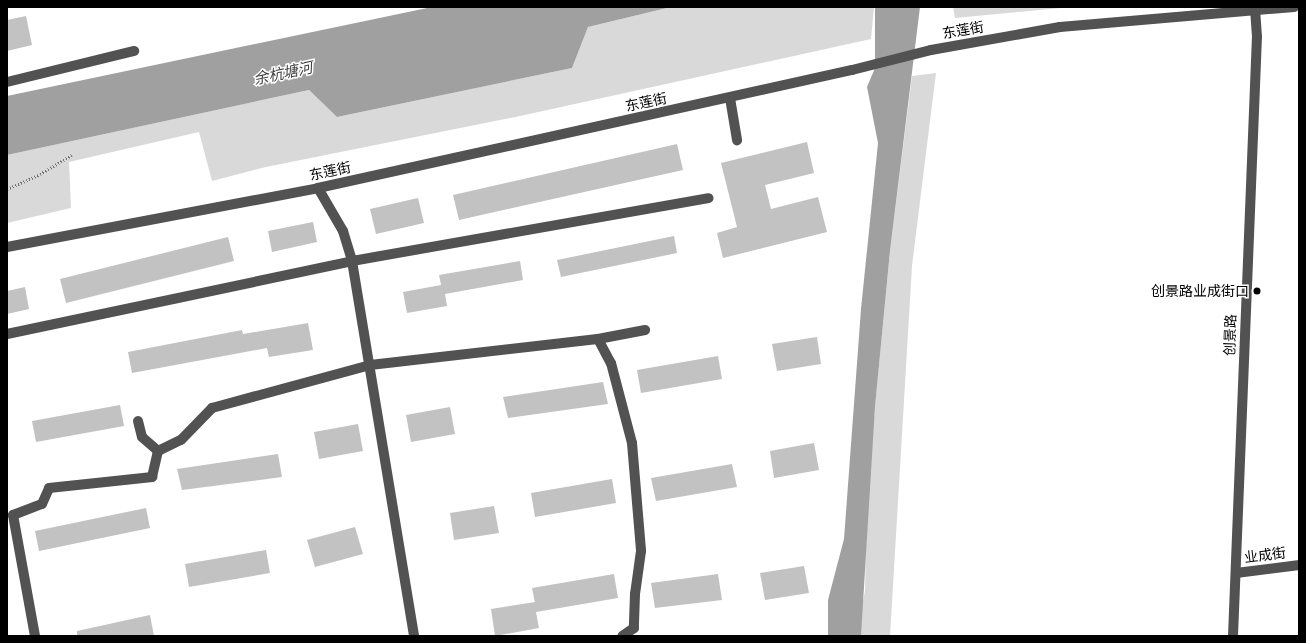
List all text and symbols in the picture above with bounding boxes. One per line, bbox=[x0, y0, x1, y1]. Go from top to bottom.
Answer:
street label: 东莲街 bbox=[941, 18, 985, 42]
water label: 余杭塘河 bbox=[252, 58, 314, 88]
street label: 东莲街 bbox=[624, 89, 668, 115]
street label: 东莲街 bbox=[308, 158, 352, 184]
place label: 创景路业成街口 bbox=[1151, 283, 1249, 299]
marker: 创景路业成街口 bbox=[1252, 286, 1262, 296]
street label: 创景路 bbox=[1221, 314, 1239, 356]
street label: 业成街 bbox=[1243, 544, 1287, 566]

